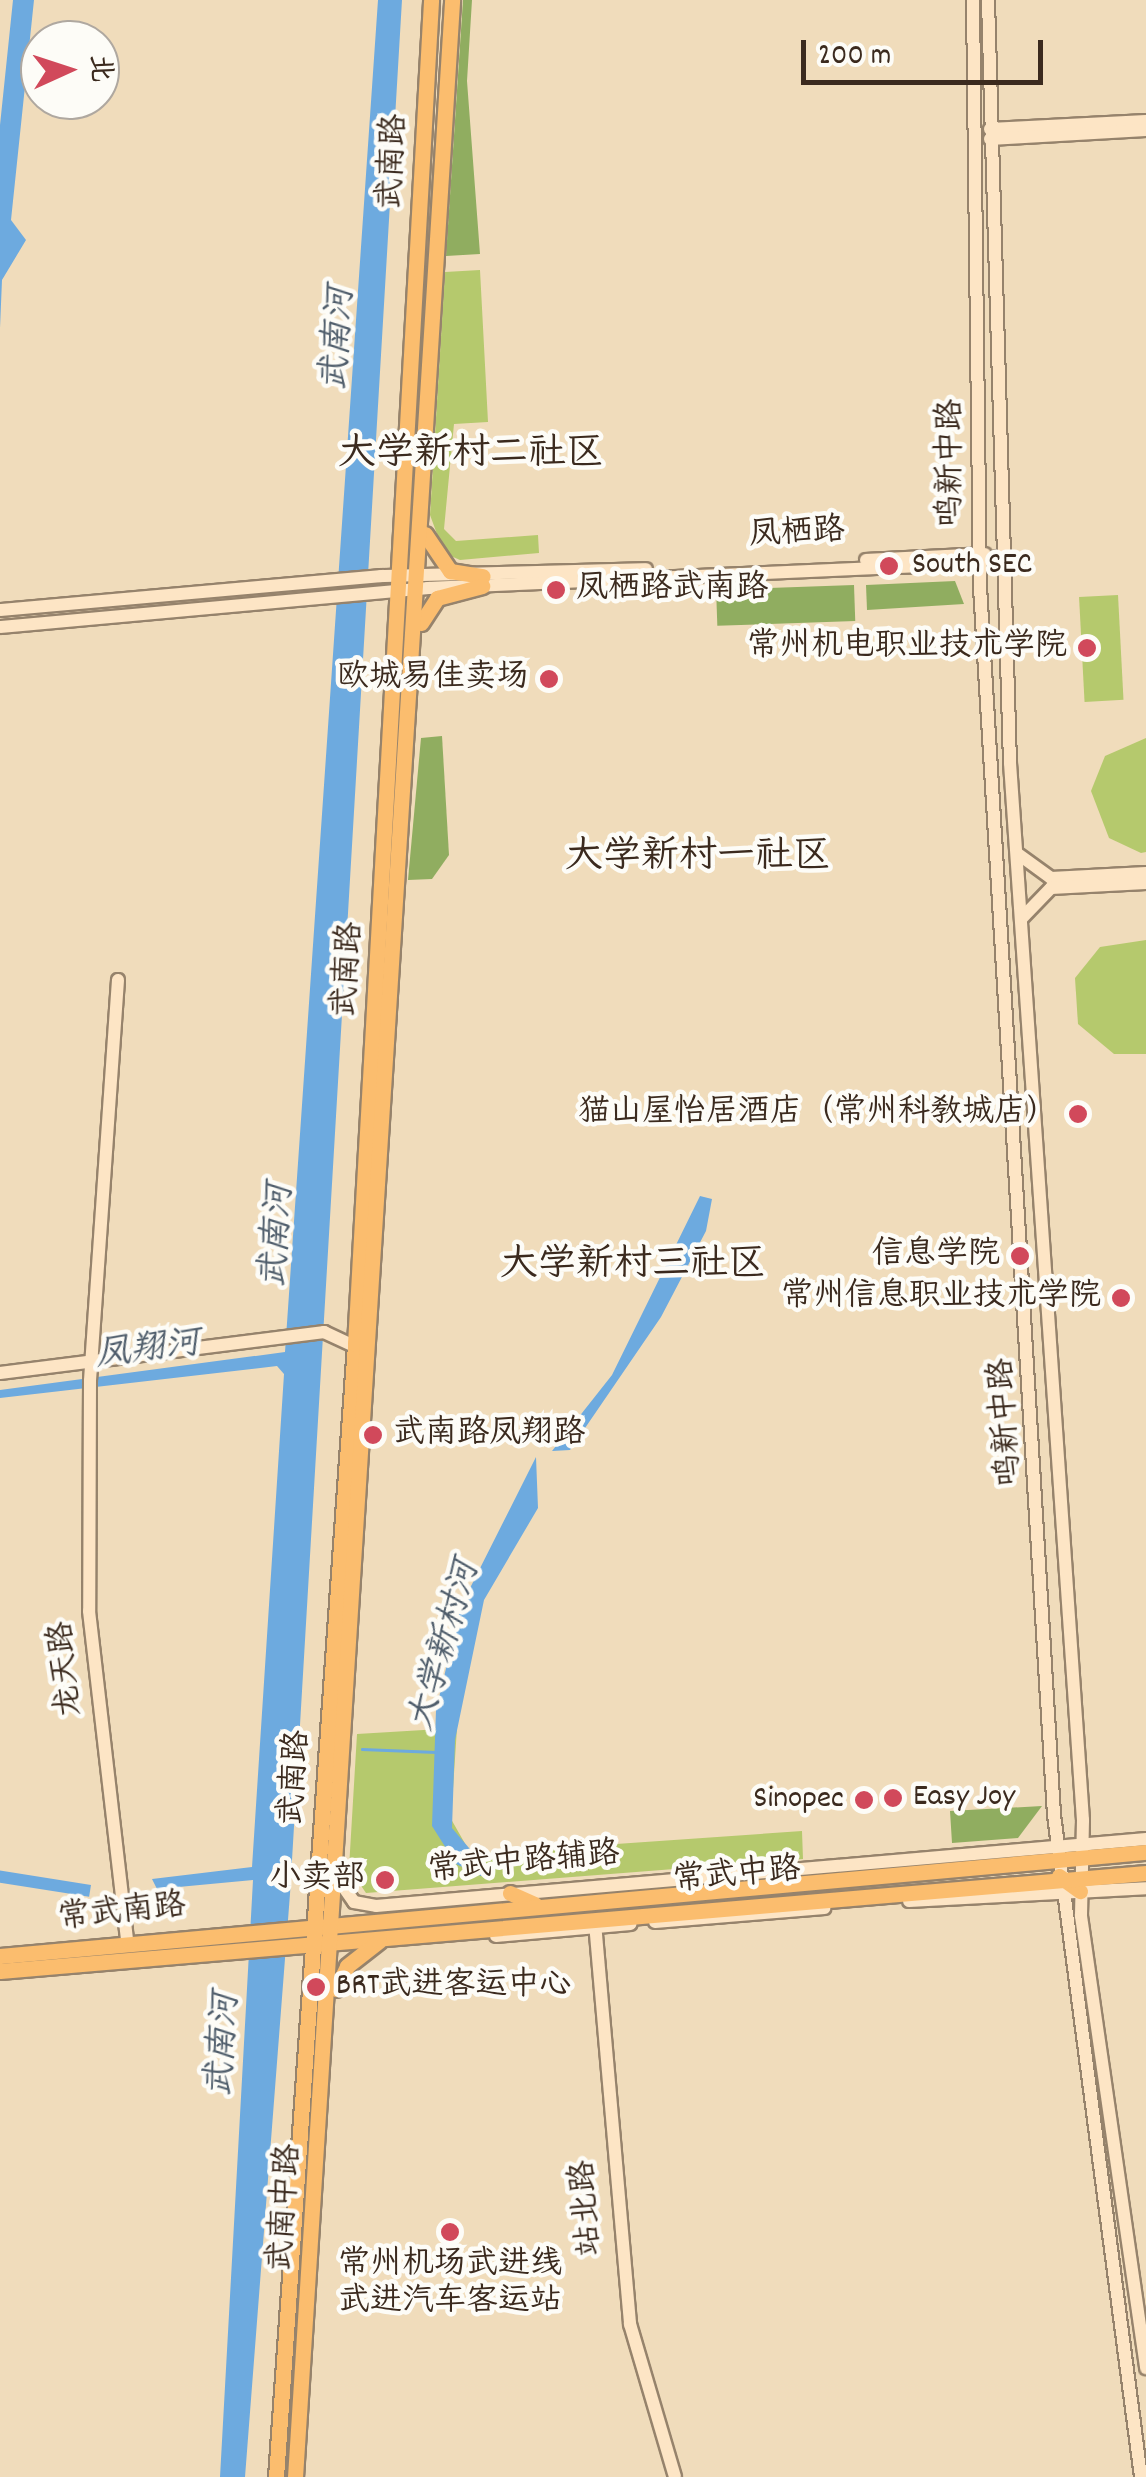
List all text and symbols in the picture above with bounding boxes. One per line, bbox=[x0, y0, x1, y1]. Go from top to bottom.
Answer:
north arrow bbox=[20, 20, 120, 120]
scale bar bbox=[806, 20, 1048, 82]
text: 200 m bbox=[818, 36, 891, 79]
text: 北 bbox=[77, 53, 119, 84]
street label: 武南路 bbox=[373, 113, 417, 211]
water label: 武南河 bbox=[315, 285, 365, 393]
street label: 鸣新中路 bbox=[934, 399, 972, 527]
district label: 大学新村二社区 bbox=[338, 433, 604, 479]
street label: 凤栖路 bbox=[748, 513, 846, 557]
place label: South SEC bbox=[912, 547, 1032, 585]
marker: South SEC bbox=[876, 553, 902, 579]
place label: 凤栖路武南路 bbox=[576, 571, 768, 609]
marker: 凤栖路武南路 bbox=[545, 579, 567, 601]
place label: 常州机电职业技术学院 bbox=[747, 629, 1067, 667]
marker: 常州机电职业技术学院 bbox=[1076, 637, 1098, 659]
place label: 欧城易佳卖场 bbox=[337, 660, 529, 698]
marker: 欧城易佳卖场 bbox=[538, 668, 560, 690]
district label: 大学新村一社区 bbox=[565, 836, 831, 882]
street label: 武南路 bbox=[327, 921, 373, 1019]
place label: 猫山屋怡居酒店（常州科教城店） bbox=[578, 1095, 1058, 1133]
marker: 猫山屋怡居酒店（常州科教城店） bbox=[1067, 1103, 1089, 1125]
water label: 武南河 bbox=[254, 1182, 304, 1290]
place label: 信息学院 bbox=[872, 1237, 1000, 1275]
district label: 大学新村三社区 bbox=[500, 1244, 766, 1290]
marker: 信息学院 bbox=[1009, 1245, 1031, 1267]
place label: 常州信息职业技术学院 bbox=[781, 1279, 1101, 1317]
marker: 常州信息职业技术学院 bbox=[1110, 1287, 1132, 1309]
water label: 凤翔河 bbox=[93, 1324, 203, 1378]
street label: 鸣新中路 bbox=[984, 1357, 1032, 1487]
place label: 武南路凤翔路 bbox=[393, 1416, 585, 1454]
marker: 武南路凤翔路 bbox=[362, 1424, 384, 1446]
water label: 大学新村河 bbox=[402, 1556, 490, 1736]
street label: 龙天路 bbox=[44, 1619, 92, 1719]
street label: 武南路 bbox=[274, 1729, 320, 1827]
place label: Easy Joy bbox=[913, 1779, 1015, 1817]
place label: Sinopec bbox=[753, 1781, 844, 1819]
marker: Easy Joy bbox=[882, 1787, 904, 1809]
marker: Sinopec bbox=[853, 1789, 875, 1811]
street label: 常武中路辅路 bbox=[427, 1837, 621, 1891]
street label: 常武中路 bbox=[672, 1852, 802, 1902]
place label: 小卖部 bbox=[269, 1861, 365, 1899]
marker: 小卖部 bbox=[374, 1869, 396, 1891]
street label: 常武南路 bbox=[56, 1888, 188, 1940]
place label: BRT武进客运中心 bbox=[336, 1968, 572, 2006]
marker: BRT武进客运中心 bbox=[305, 1976, 327, 1998]
water label: 武南河 bbox=[200, 1991, 250, 2099]
street label: 武南中路 bbox=[263, 2143, 311, 2273]
street label: 站北路 bbox=[566, 2159, 612, 2257]
marker: 常州机场武进线 武进汽车客运站 bbox=[439, 2221, 461, 2243]
place label: 常州机场武进线 武进汽车客运站 bbox=[338, 2248, 562, 2323]

